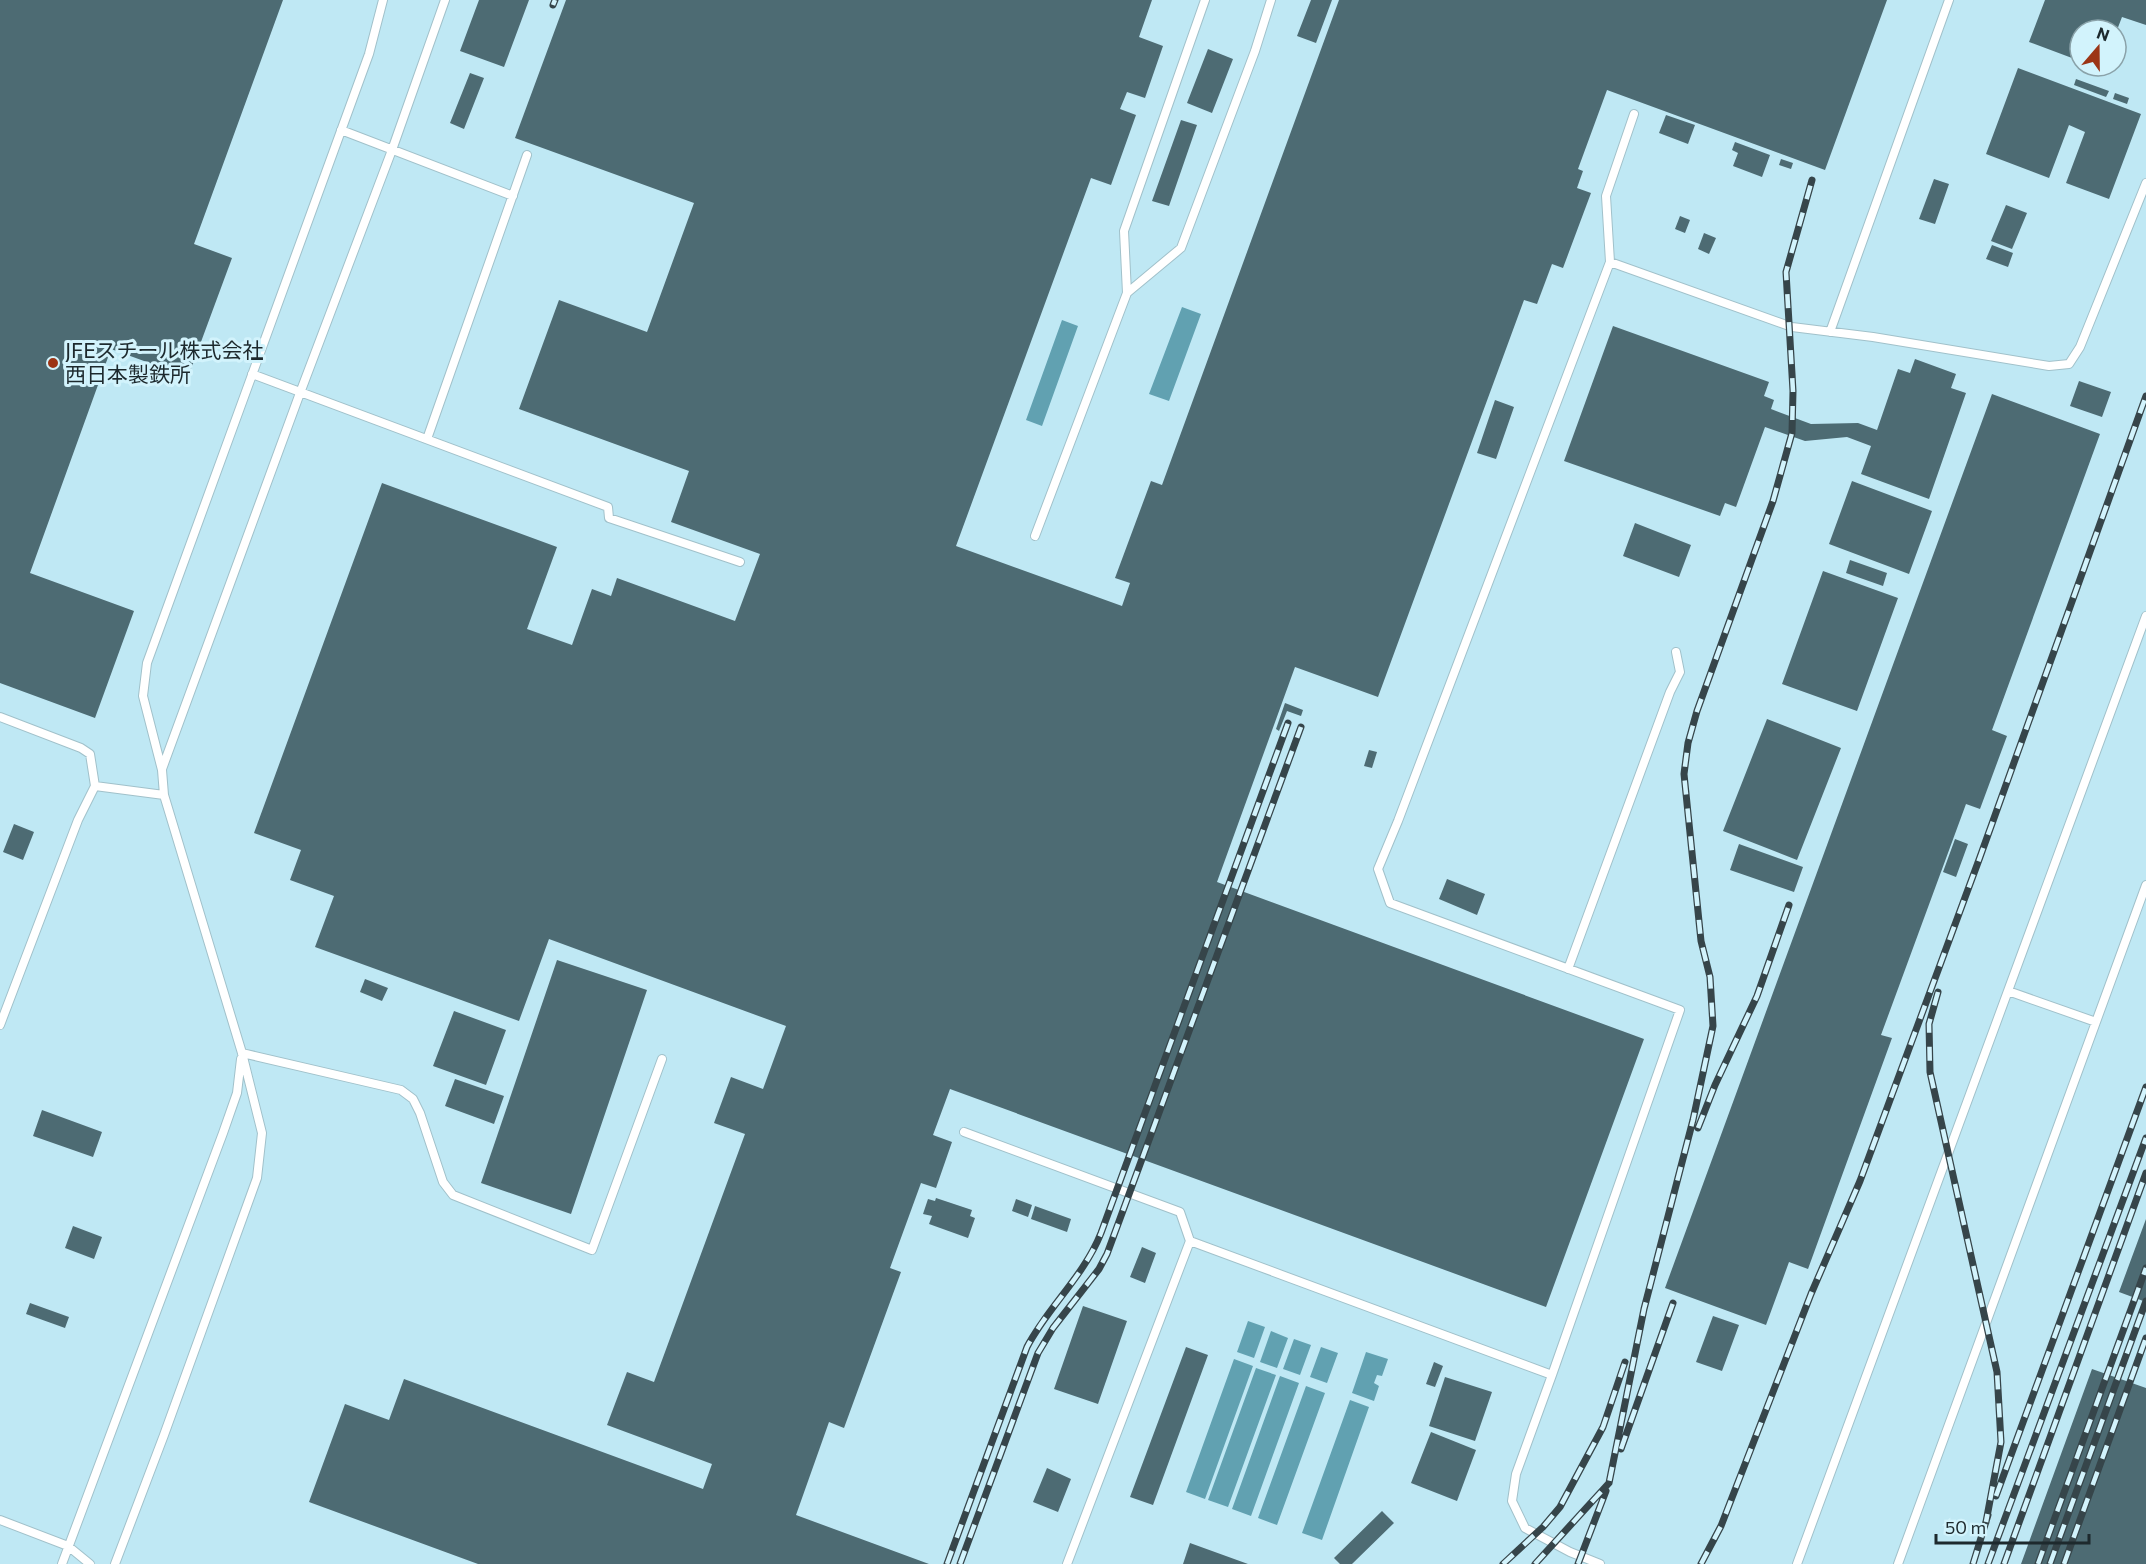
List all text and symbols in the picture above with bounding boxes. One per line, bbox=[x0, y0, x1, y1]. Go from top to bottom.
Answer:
north arrow bbox=[2068, 18, 2128, 78]
text: N bbox=[2094, 22, 2112, 44]
place label: JFEスチール株式会社 西日本製鉄所 bbox=[65, 337, 264, 386]
marker: JFEスチール株式会社 西日本製鉄所 bbox=[46, 356, 60, 370]
scale bar bbox=[1936, 1507, 2089, 1545]
text: 50 m bbox=[1945, 1516, 1986, 1538]

